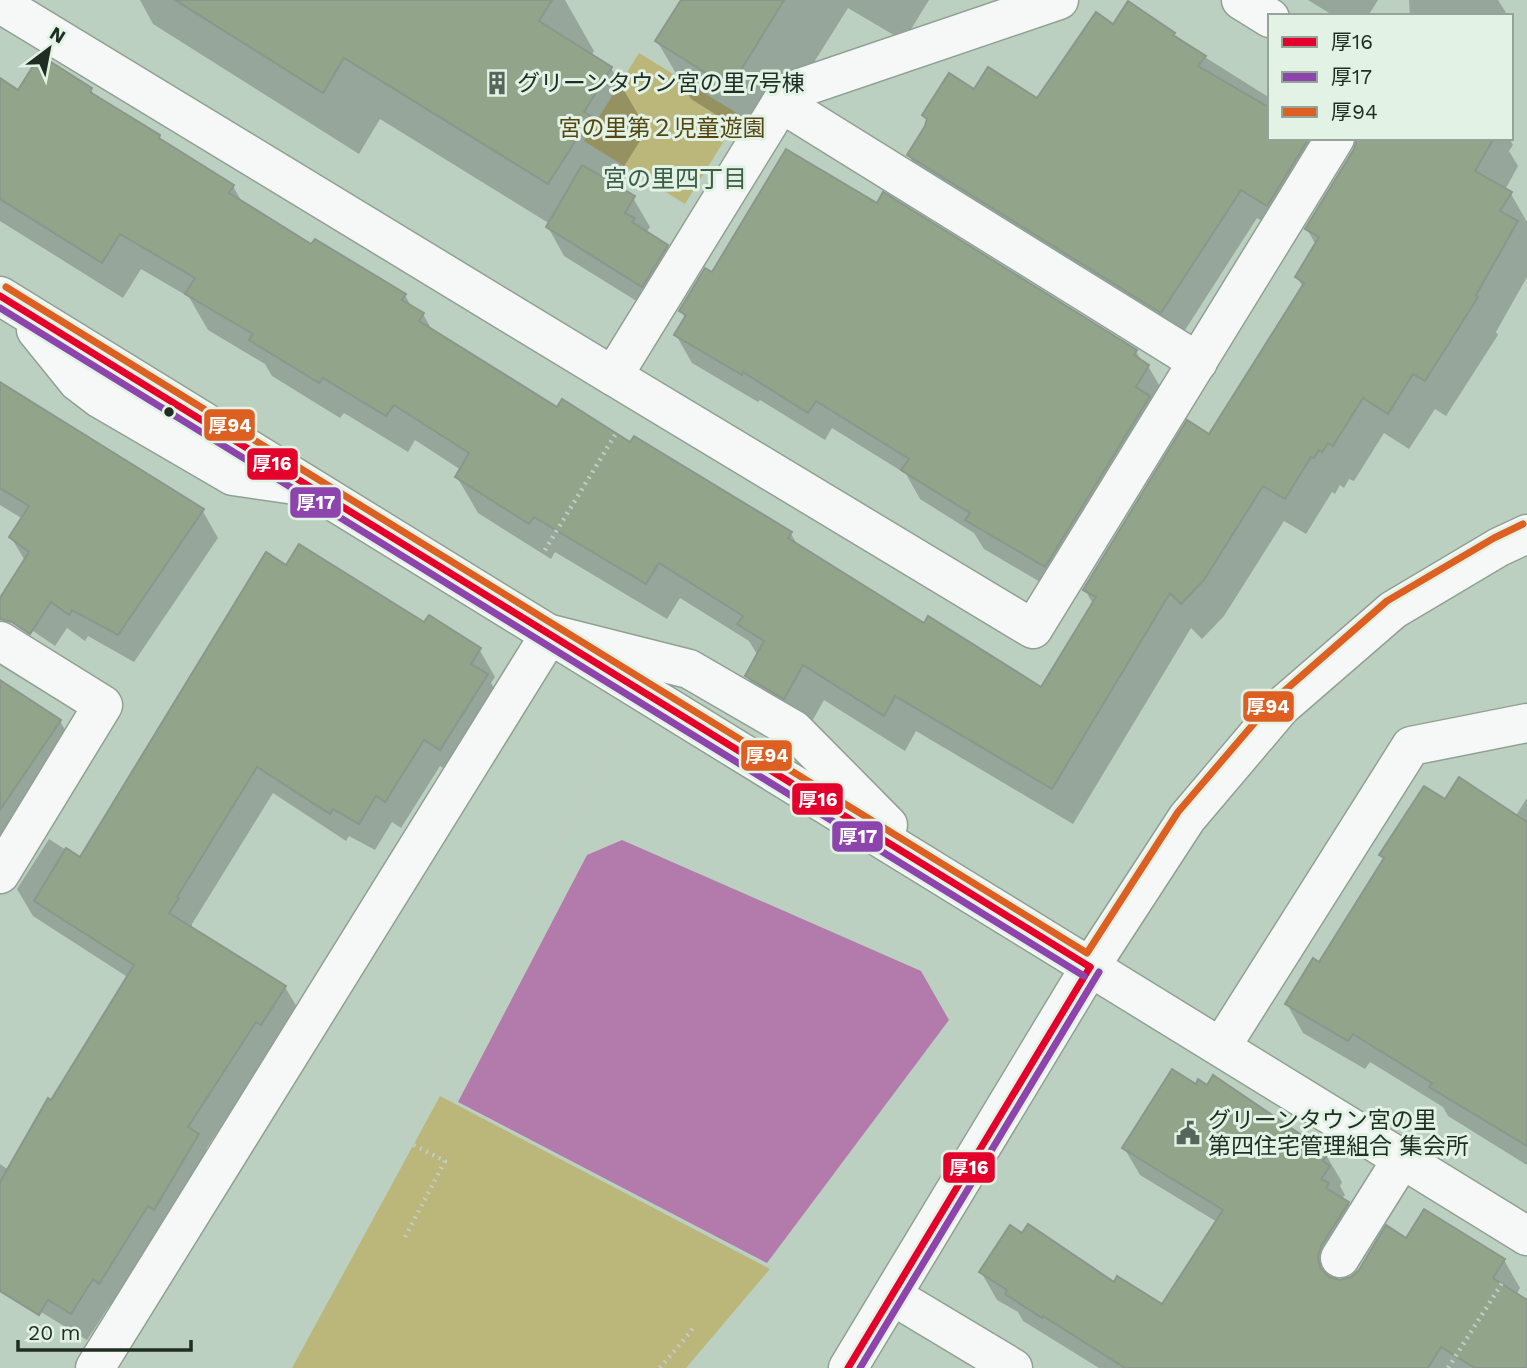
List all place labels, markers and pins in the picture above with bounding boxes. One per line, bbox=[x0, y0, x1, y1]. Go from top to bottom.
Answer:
building icon: グリーンタウン宮の里7号棟 bbox=[483, 69, 511, 97]
place label: グリーンタウン宮の里7号棟 bbox=[517, 70, 805, 97]
unlabelled marker bbox=[162, 405, 176, 419]
place label: グリーンタウン宮の里 第四住宅管理組合 集会所 bbox=[1208, 1107, 1469, 1160]
public building icon: グリーンタウン宮の里 第四住宅管理組合 集会所 bbox=[1174, 1119, 1202, 1147]

